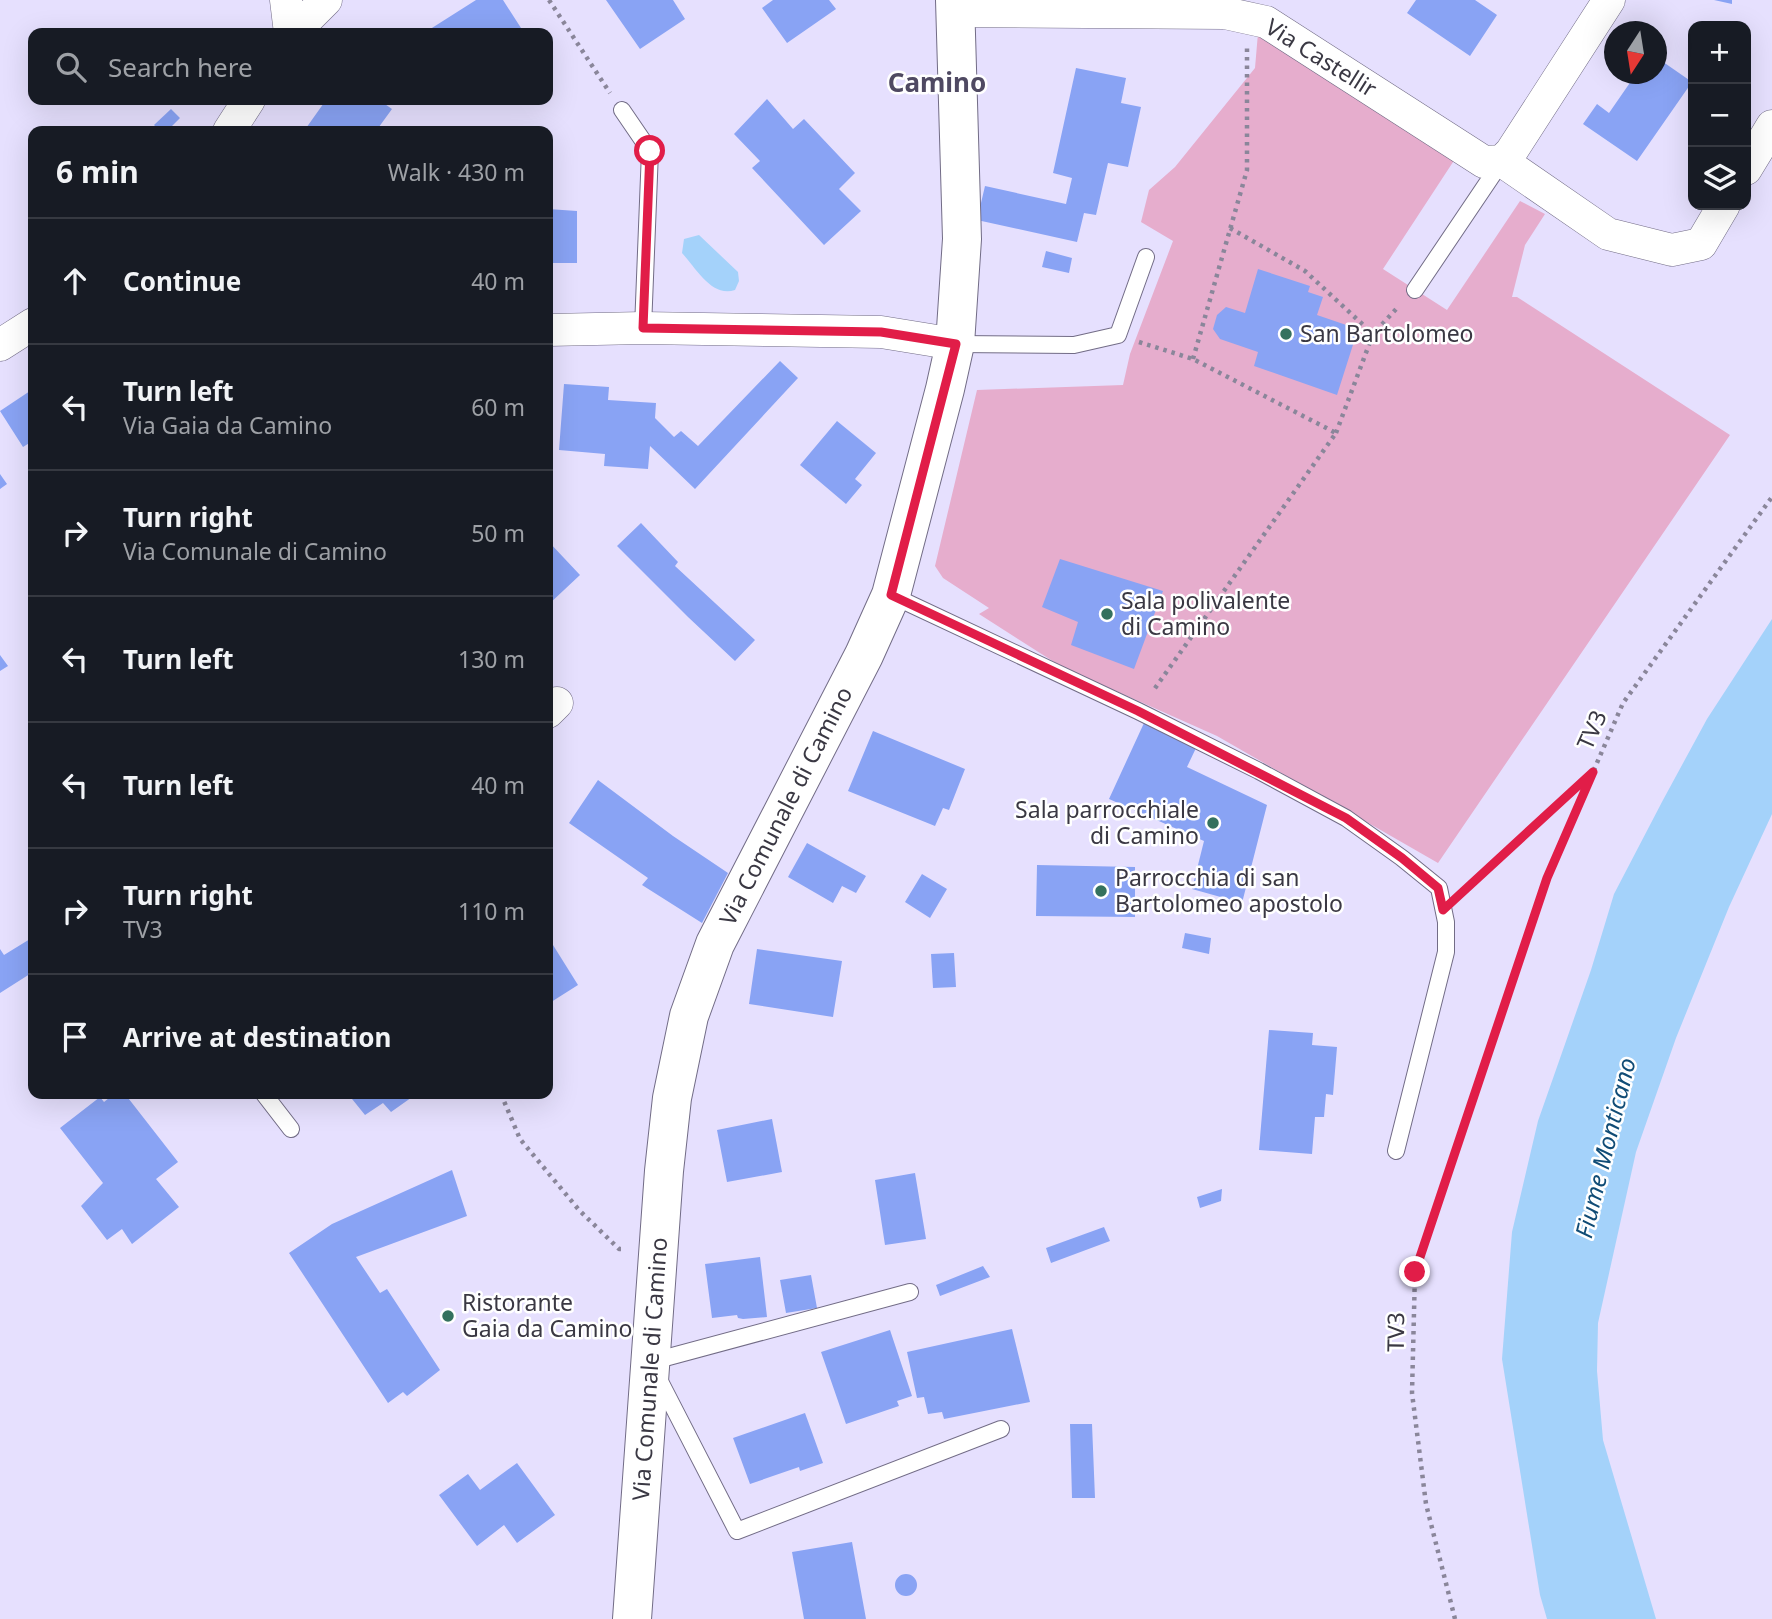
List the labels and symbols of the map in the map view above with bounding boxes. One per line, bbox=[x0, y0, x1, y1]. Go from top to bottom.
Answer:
street label: Via Castellir bbox=[1260, 10, 1384, 104]
north arrow bbox=[1604, 21, 1667, 84]
district label: Camino bbox=[888, 64, 986, 100]
route start bbox=[634, 135, 665, 166]
place label: San Bartolomeo bbox=[1300, 317, 1474, 349]
marker: San Bartolomeo bbox=[1278, 326, 1294, 342]
place label: Sala polivalente di Camino bbox=[1121, 584, 1290, 642]
marker: Sala polivalente di Camino bbox=[1099, 606, 1115, 622]
street label: Via Comunale di Camino bbox=[711, 681, 859, 930]
street label: TV3 bbox=[1568, 705, 1614, 754]
place label: Sala parrocchiale di Camino bbox=[1015, 793, 1199, 851]
marker: Sala parrocchiale di Camino bbox=[1205, 815, 1221, 831]
place label: Parrocchia di san Bartolomeo apostolo bbox=[1115, 861, 1343, 919]
marker: Parrocchia di san Bartolomeo apostolo bbox=[1093, 883, 1109, 899]
water label: Fiume Monticano bbox=[1566, 1054, 1643, 1241]
street label: Via Comunale di Camino bbox=[624, 1236, 674, 1502]
route end bbox=[1399, 1256, 1430, 1287]
place label: Ristorante Gaia da Camino bbox=[462, 1286, 633, 1344]
marker: Ristorante Gaia da Camino bbox=[440, 1308, 456, 1324]
street label: TV3 bbox=[1379, 1312, 1411, 1352]

